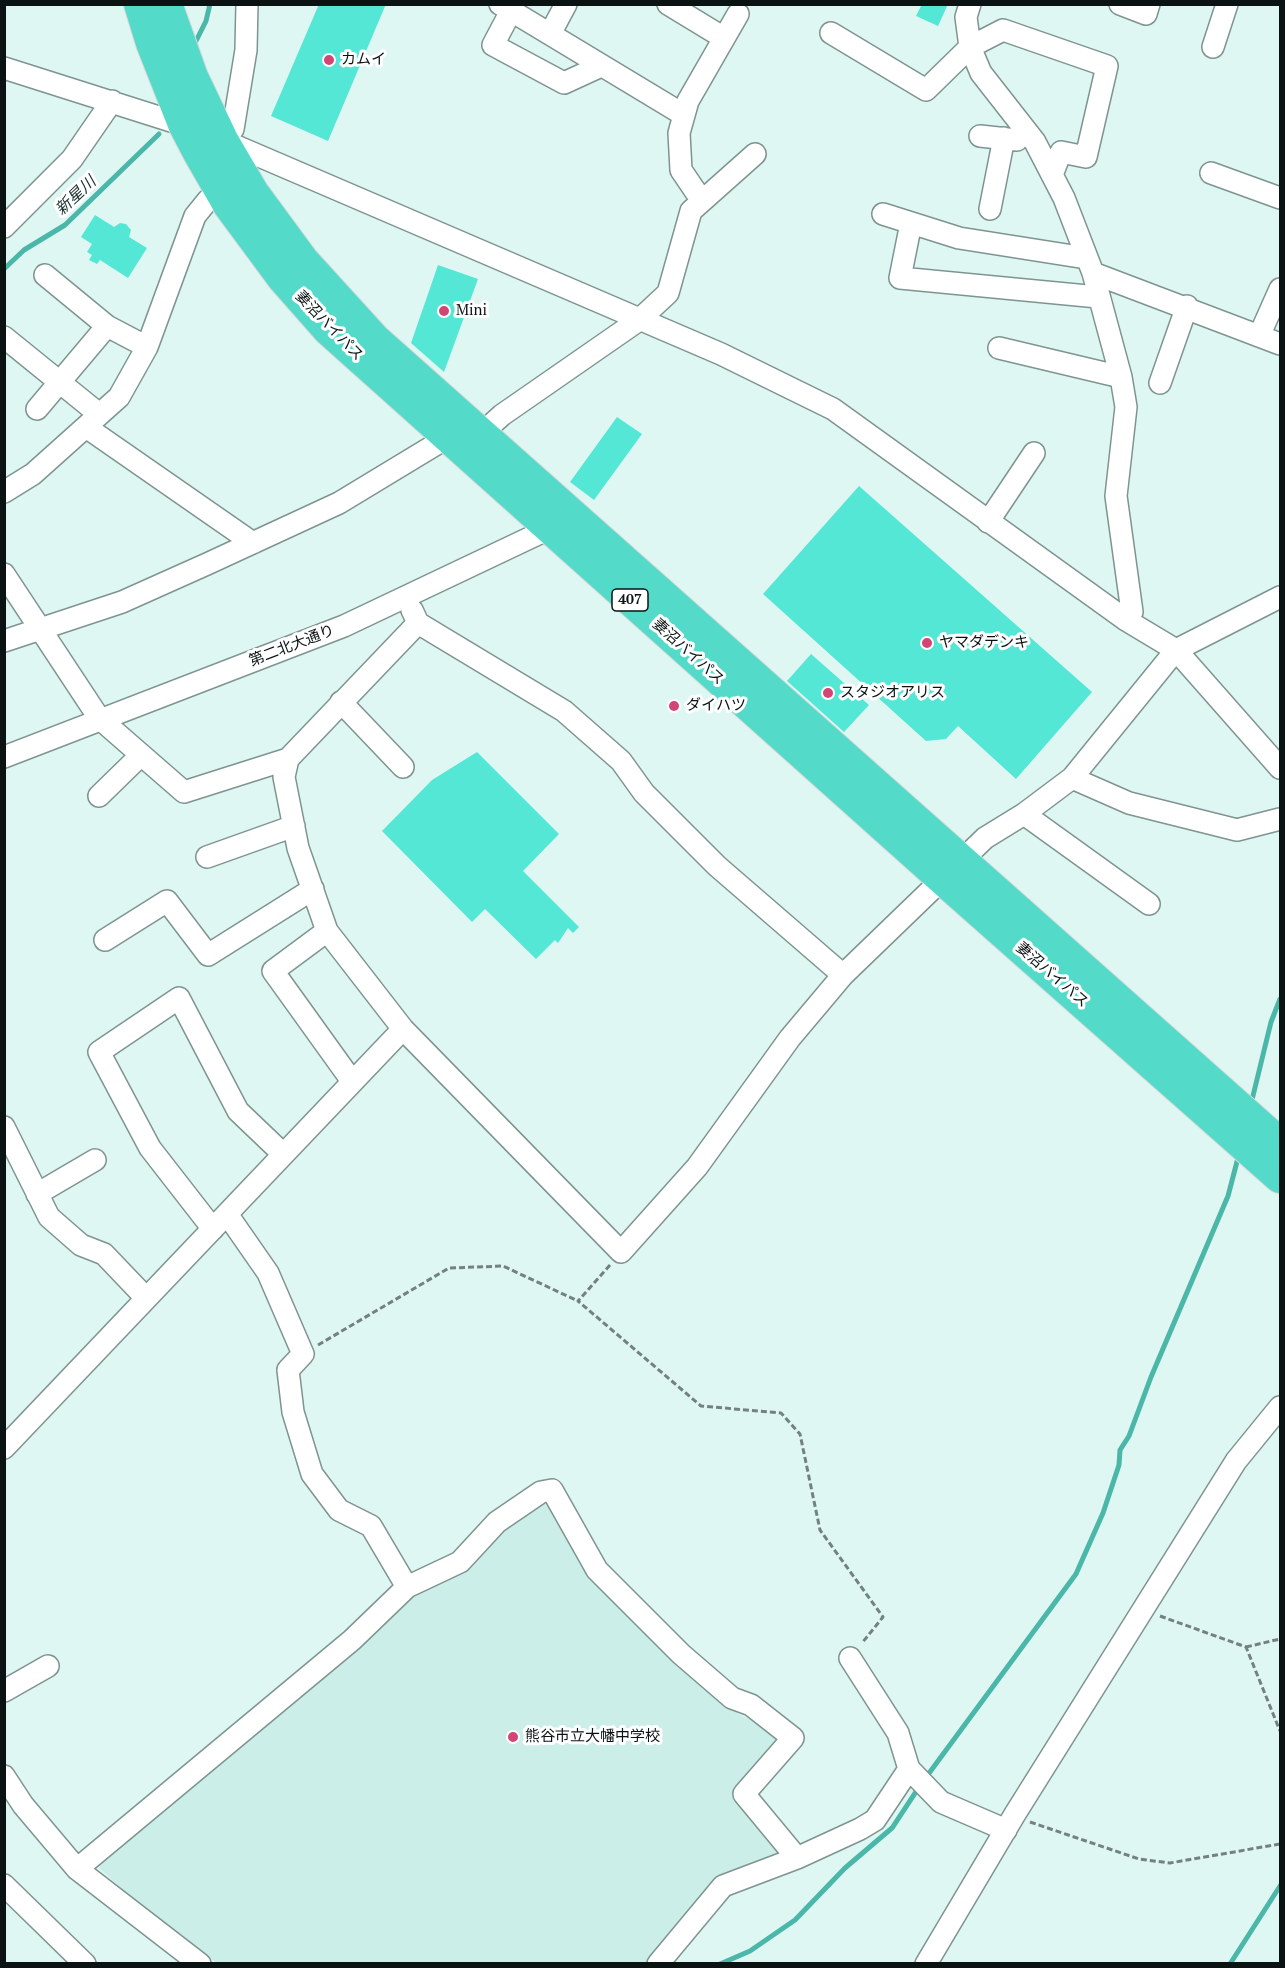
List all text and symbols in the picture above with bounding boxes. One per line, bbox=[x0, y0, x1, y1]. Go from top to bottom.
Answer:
place label: カムイ bbox=[341, 51, 386, 69]
marker: カムイ bbox=[322, 53, 336, 67]
water label: 新星川 bbox=[52, 173, 100, 219]
street label: 妻沼バイパス bbox=[291, 287, 367, 365]
place label: Mini bbox=[456, 302, 487, 320]
marker: Mini bbox=[437, 304, 451, 318]
road number: 407 bbox=[612, 589, 648, 611]
street label: 妻沼バイパス bbox=[649, 615, 727, 689]
street label: 第二北大通り bbox=[247, 621, 337, 671]
place label: ヤマダデンキ bbox=[939, 634, 1029, 652]
marker: ヤマダデンキ bbox=[920, 636, 934, 650]
place label: スタジオアリス bbox=[840, 684, 945, 702]
marker: スタジオアリス bbox=[821, 686, 835, 700]
place label: ダイハツ bbox=[686, 697, 746, 715]
marker: ダイハツ bbox=[667, 699, 681, 713]
street label: 妻沼バイパス bbox=[1012, 939, 1092, 1011]
place label: 熊谷市立大幡中学校 bbox=[525, 1728, 660, 1746]
marker: 熊谷市立大幡中学校 bbox=[506, 1730, 520, 1744]

